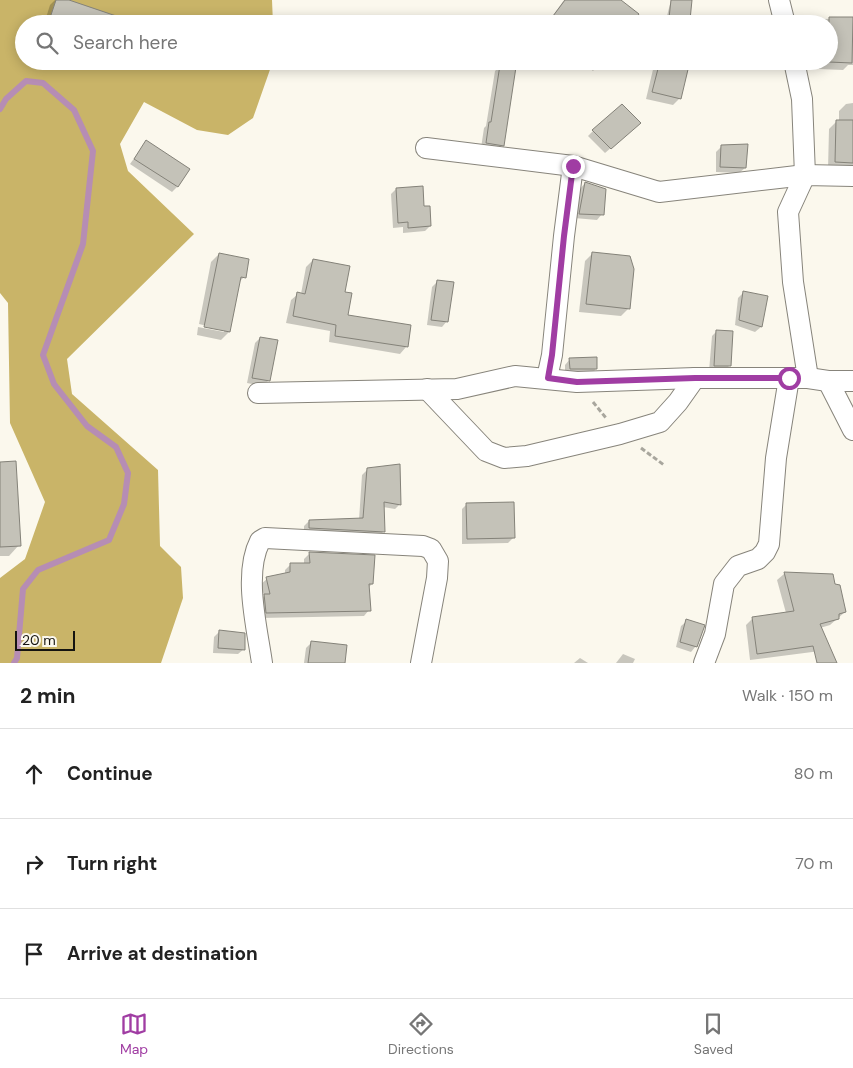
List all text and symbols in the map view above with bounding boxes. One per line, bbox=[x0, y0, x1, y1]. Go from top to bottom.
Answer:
search box bbox=[15, 15, 838, 70]
icon: search bbox=[33, 29, 61, 57]
text: Search here bbox=[73, 30, 178, 55]
route end bbox=[562, 155, 585, 178]
route start bbox=[778, 367, 801, 390]
scale bar bbox=[15, 628, 75, 651]
text: 20 m bbox=[22, 631, 56, 649]
text: 2 min bbox=[20, 682, 76, 710]
text: Walk · 150 m bbox=[742, 685, 833, 706]
icon: ahead bbox=[20, 760, 48, 788]
text: Continue bbox=[67, 761, 153, 786]
text: 80 m bbox=[794, 763, 833, 784]
icon: right bbox=[20, 850, 48, 878]
text: Turn right bbox=[67, 851, 157, 876]
text: 70 m bbox=[795, 853, 833, 874]
icon: arrive bbox=[20, 940, 48, 968]
text: Arrive at destination bbox=[67, 941, 258, 966]
tab: Map bbox=[120, 1010, 148, 1058]
tab: Directions bbox=[388, 1010, 454, 1058]
tab: Saved bbox=[694, 1010, 733, 1058]

